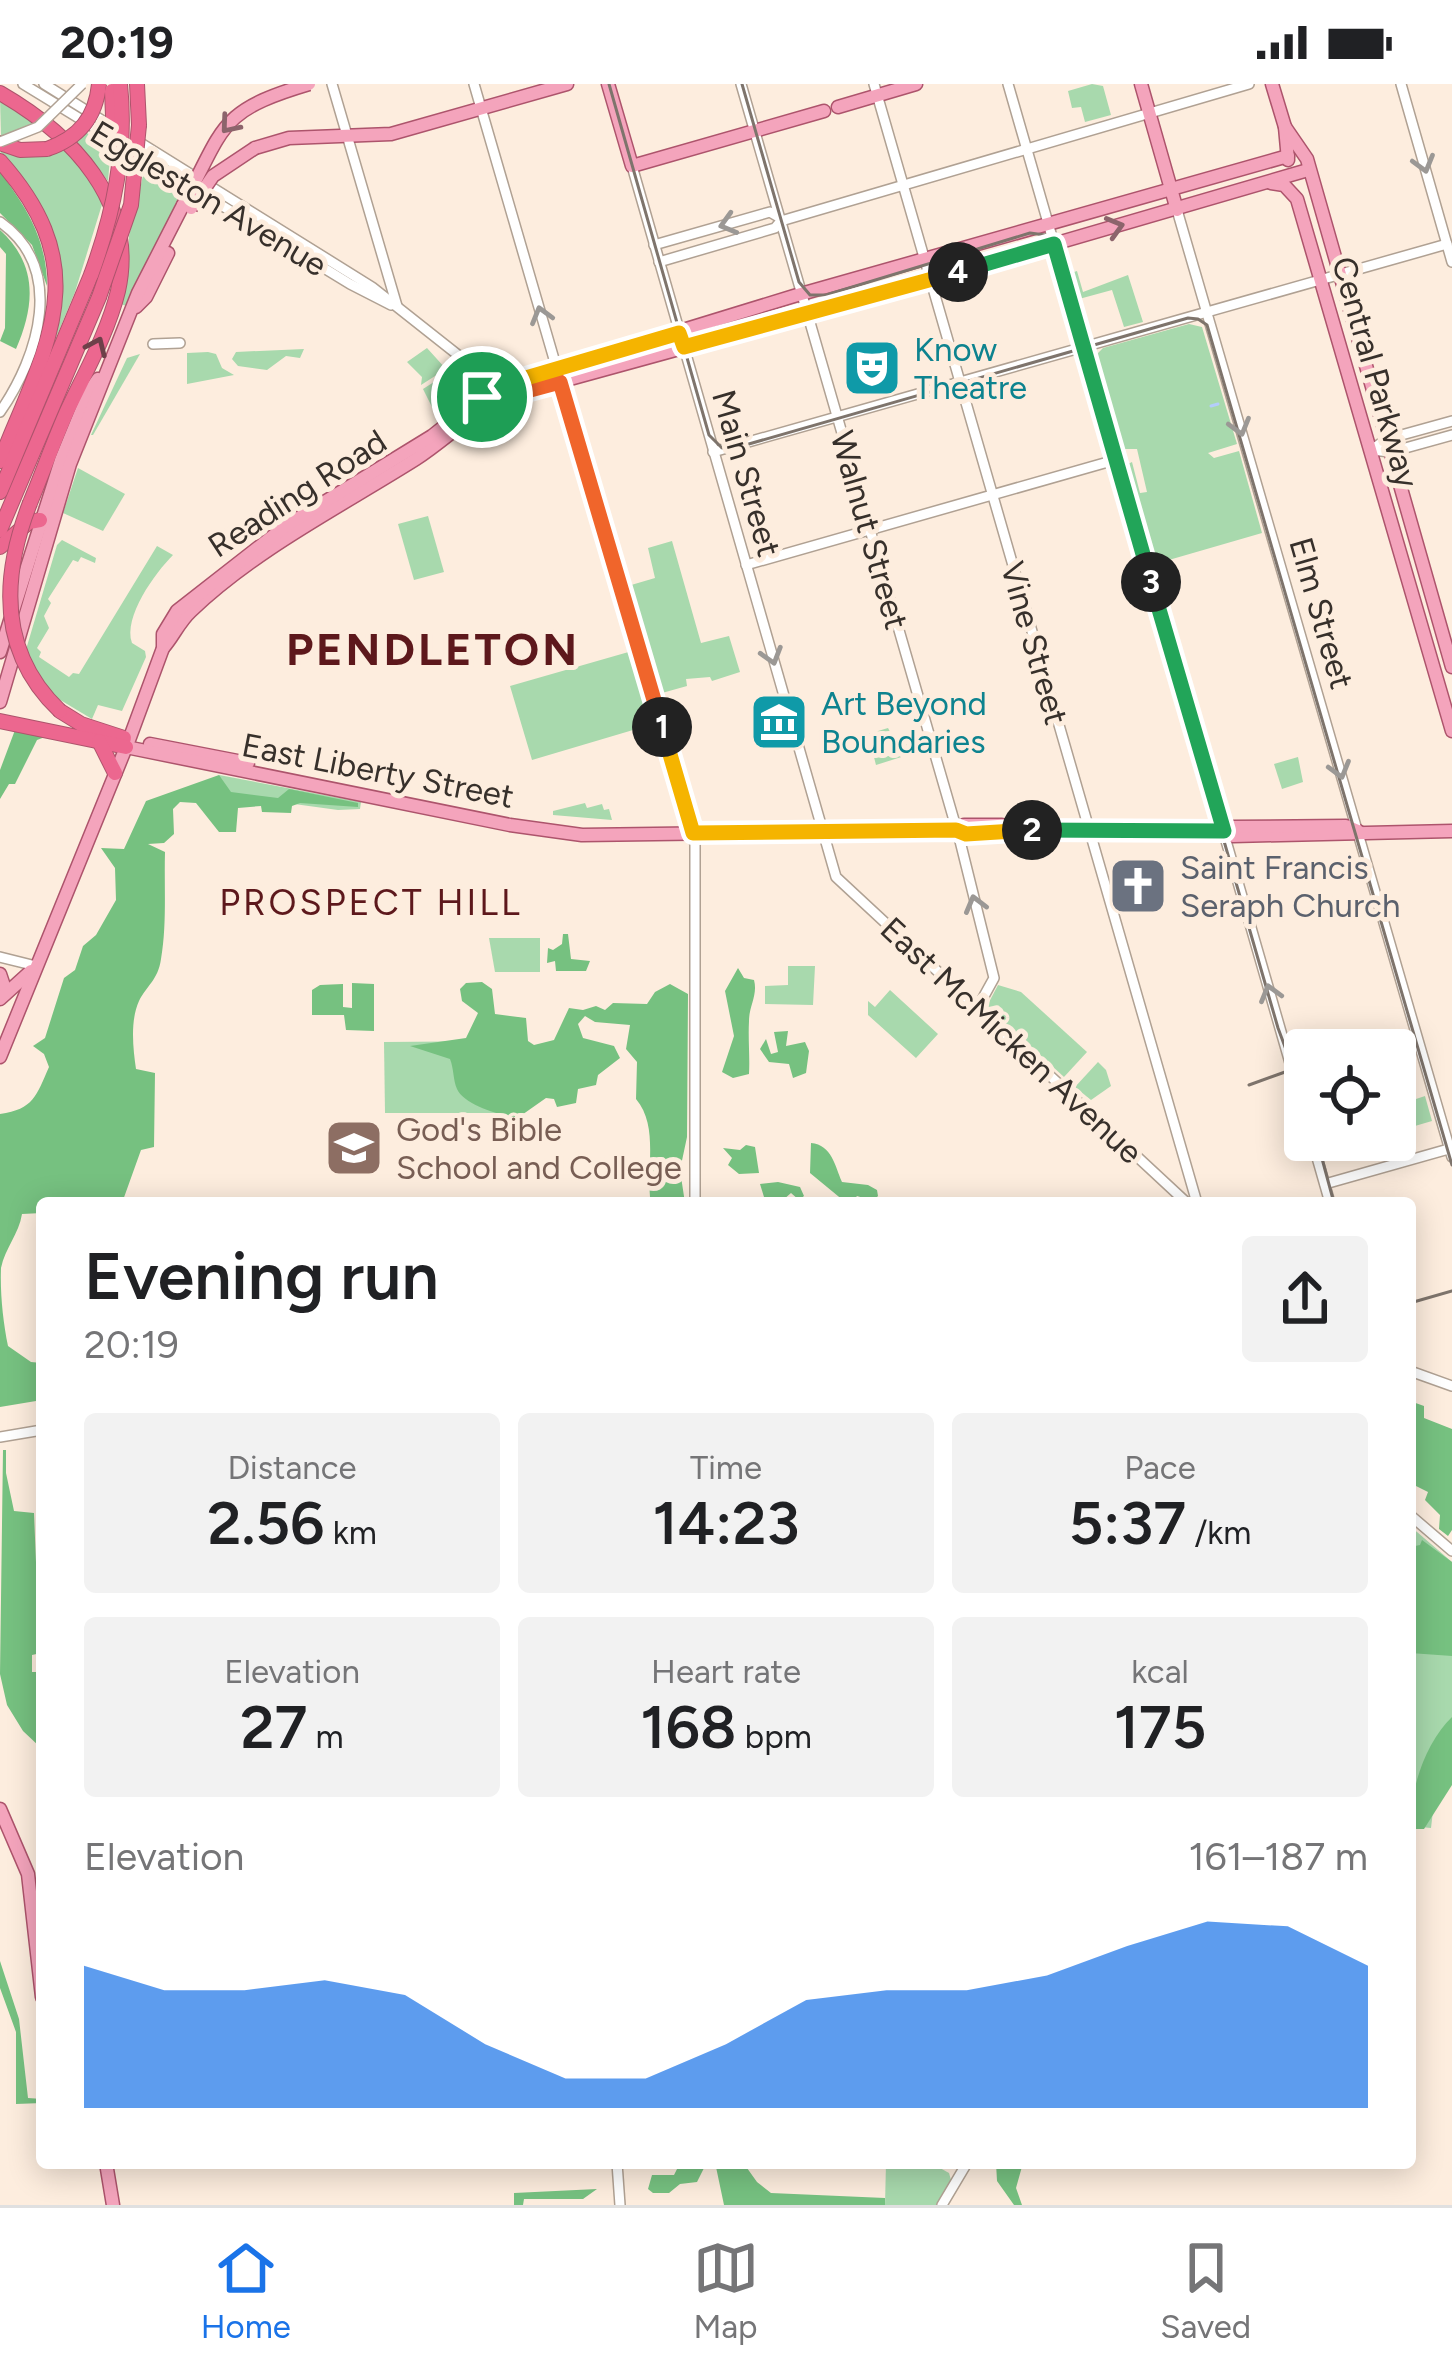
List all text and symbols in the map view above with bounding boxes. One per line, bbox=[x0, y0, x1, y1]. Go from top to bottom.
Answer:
text: 20:19 bbox=[60, 15, 174, 69]
one-way arrow bbox=[221, 111, 243, 133]
street label: Eggleston Avenue bbox=[84, 113, 334, 284]
one-way arrow bbox=[1410, 153, 1435, 174]
one-way arrow bbox=[718, 209, 739, 234]
one-way arrow bbox=[1104, 216, 1125, 241]
pin: 4 bbox=[928, 242, 988, 302]
text: 4 bbox=[948, 252, 968, 291]
street label: Central Parkway bbox=[1324, 252, 1427, 493]
one-way arrow bbox=[530, 305, 555, 326]
place label: Know Theatre bbox=[914, 330, 1027, 407]
one-way arrow bbox=[82, 337, 106, 359]
theatre icon: Know Theatre bbox=[841, 337, 903, 399]
pin bbox=[431, 346, 533, 448]
icon: arrive bbox=[449, 364, 515, 430]
street label: Main Street bbox=[704, 385, 789, 561]
one-way arrow bbox=[1226, 416, 1251, 437]
street label: Reading Road bbox=[201, 421, 394, 565]
street label: Walnut Street bbox=[823, 427, 916, 634]
street label: Elm Street bbox=[1281, 533, 1362, 693]
pin: 3 bbox=[1121, 552, 1181, 612]
street label: Vine Street bbox=[993, 557, 1076, 729]
text: 3 bbox=[1142, 562, 1160, 601]
district label: PENDLETON bbox=[286, 622, 580, 676]
one-way arrow bbox=[758, 644, 783, 665]
place label: Art Beyond Boundaries bbox=[821, 684, 987, 761]
museum icon: Art Beyond Boundaries bbox=[748, 691, 810, 753]
pin: 1 bbox=[632, 697, 692, 757]
text: 1 bbox=[655, 707, 669, 746]
street label: East Liberty Street bbox=[239, 725, 517, 816]
one-way arrow bbox=[1326, 759, 1351, 780]
pin: 2 bbox=[1002, 800, 1062, 860]
text: 2 bbox=[1022, 810, 1042, 849]
place label: Saint Francis Seraph Church bbox=[1180, 848, 1400, 925]
church icon: Saint Francis Seraph Church bbox=[1107, 855, 1169, 917]
district label: PROSPECT HILL bbox=[219, 881, 523, 924]
one-way arrow bbox=[964, 894, 989, 915]
street label: East McMicken Avenue bbox=[873, 909, 1151, 1172]
one-way arrow bbox=[1259, 983, 1284, 1003]
map controls bbox=[1284, 1029, 1416, 1161]
button: locate bbox=[1284, 1029, 1416, 1161]
place label: God's Bible School and College bbox=[396, 1110, 682, 1187]
school or university icon: God's Bible School and College bbox=[323, 1117, 385, 1179]
text: Evening run bbox=[84, 1236, 439, 1316]
button: share bbox=[1242, 1236, 1368, 1362]
text: 20:19 bbox=[84, 1321, 179, 1368]
text: Distance bbox=[227, 1448, 357, 1487]
text: Time bbox=[690, 1448, 762, 1487]
text: Pace bbox=[1124, 1448, 1196, 1487]
text: 2.56 bbox=[207, 1487, 325, 1559]
text: 14:23 bbox=[652, 1487, 800, 1559]
text: 5:37 bbox=[1069, 1487, 1186, 1559]
text: km bbox=[325, 1513, 377, 1552]
text: /km bbox=[1186, 1513, 1251, 1552]
text: Elevation bbox=[224, 1652, 360, 1691]
text: Heart rate bbox=[651, 1652, 801, 1691]
text: kcal bbox=[1131, 1652, 1189, 1691]
text: 27 bbox=[240, 1691, 307, 1763]
text: 168 bbox=[640, 1691, 737, 1763]
text: 175 bbox=[1114, 1691, 1206, 1763]
text: m bbox=[307, 1717, 344, 1756]
text: bpm bbox=[737, 1717, 812, 1756]
text: Elevation bbox=[84, 1833, 244, 1880]
text: 161–187 m bbox=[1188, 1833, 1368, 1880]
tab: Home bbox=[201, 2235, 291, 2346]
tab: Map bbox=[693, 2235, 759, 2346]
tab: Saved bbox=[1160, 2235, 1251, 2346]

